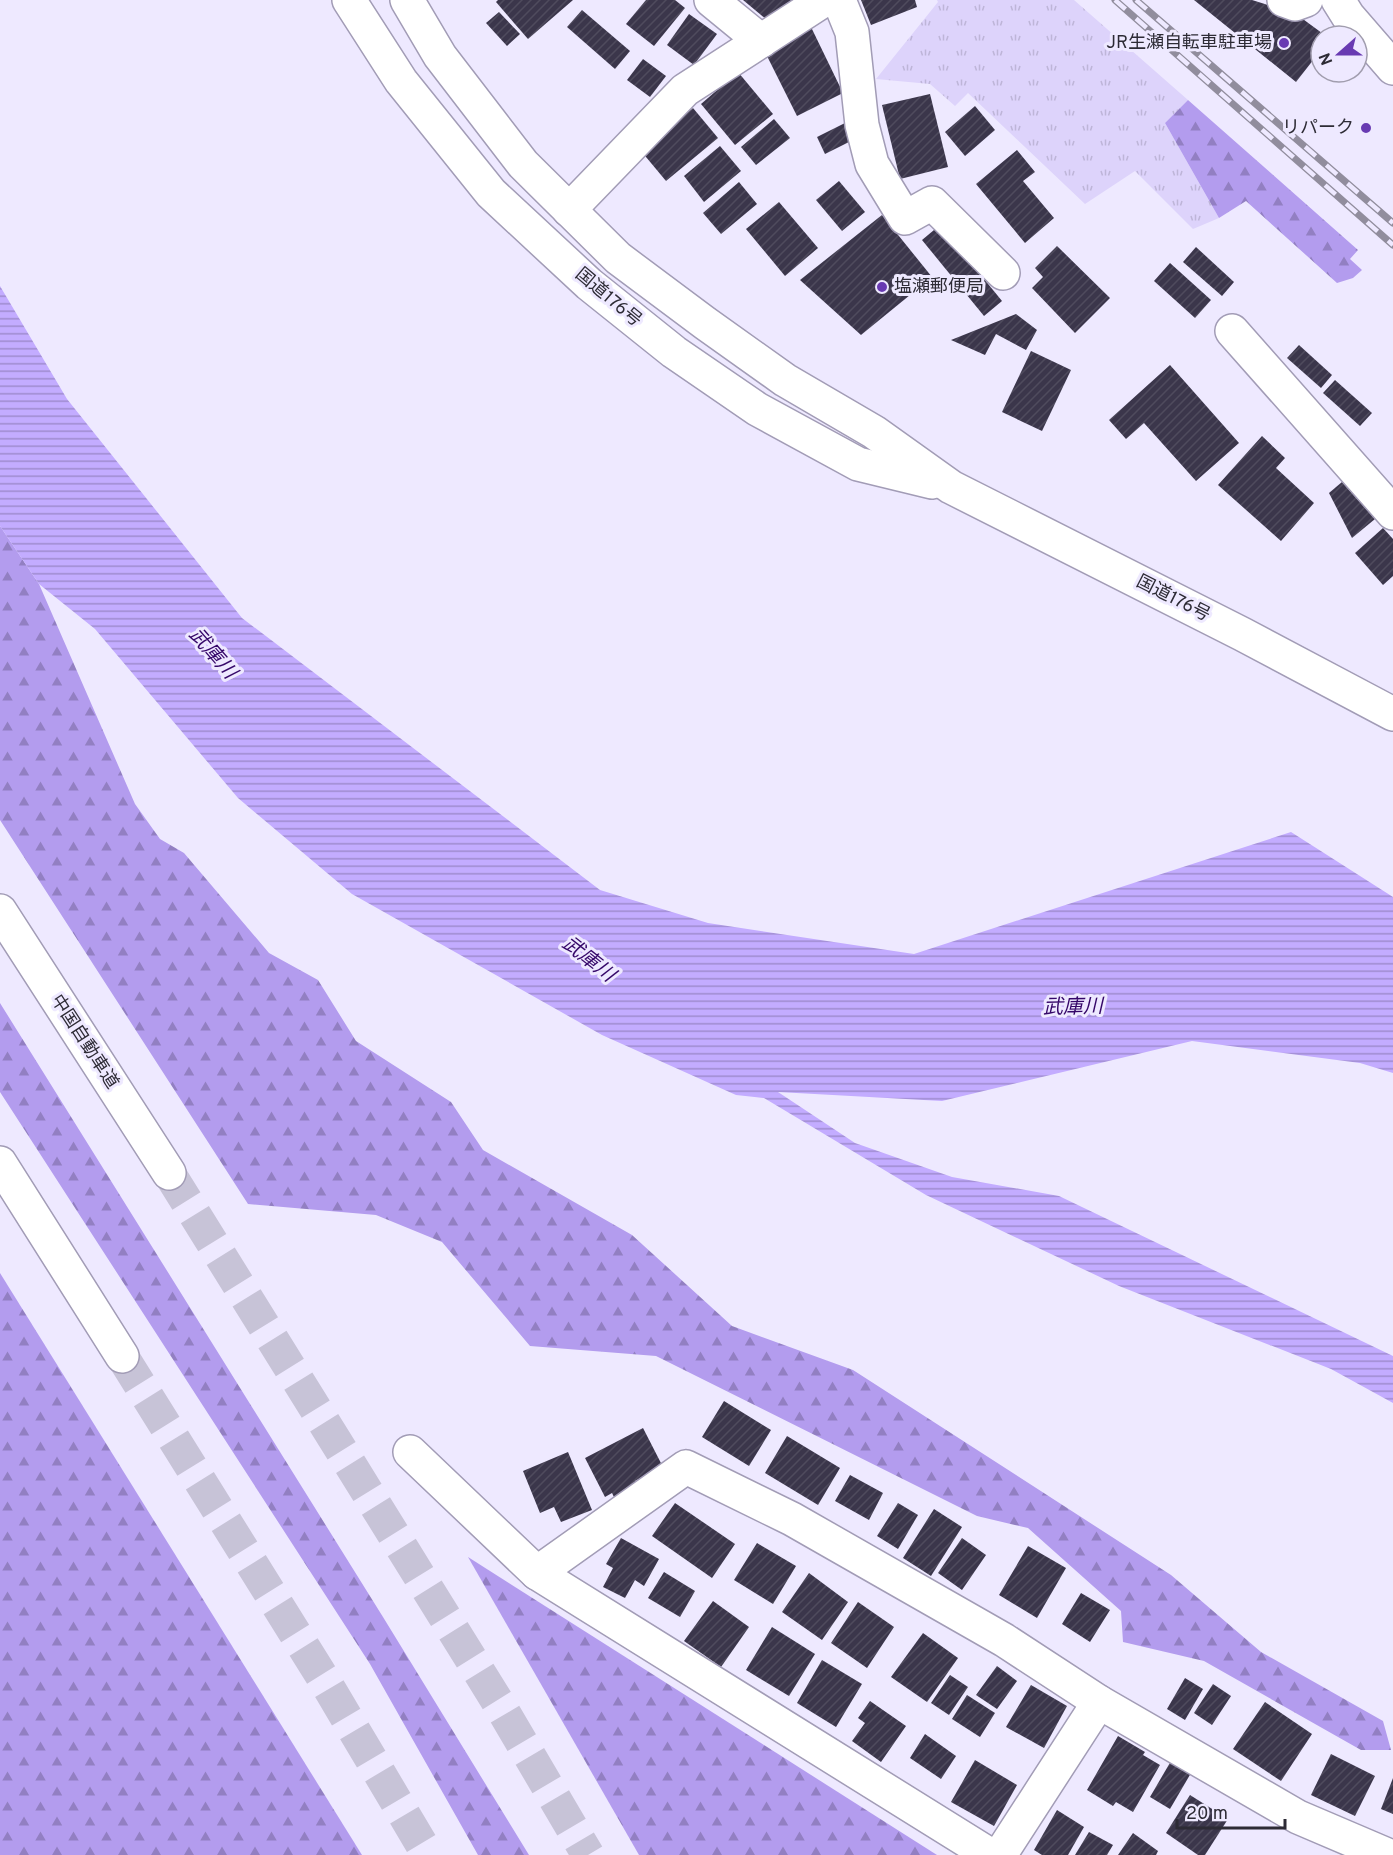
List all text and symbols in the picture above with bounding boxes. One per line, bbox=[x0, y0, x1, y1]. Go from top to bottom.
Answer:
north arrow bbox=[1309, 24, 1369, 84]
place label: JR生瀬自転車駐車場 bbox=[1106, 32, 1272, 55]
marker: JR生瀬自転車駐車場 bbox=[1277, 36, 1291, 50]
text: N bbox=[1315, 50, 1338, 68]
place label: リパーク bbox=[1282, 117, 1354, 140]
marker: リパーク bbox=[1359, 121, 1373, 135]
street label: 国道176号 bbox=[570, 264, 646, 332]
place label: 塩瀬郵便局 bbox=[894, 276, 984, 299]
marker: 塩瀬郵便局 bbox=[875, 280, 889, 294]
street label: 国道176号 bbox=[1132, 571, 1214, 627]
water label: 武庫川 bbox=[183, 623, 243, 687]
water label: 武庫川 bbox=[556, 931, 621, 990]
street label: 中国自動車道 bbox=[45, 990, 123, 1094]
water label: 武庫川 bbox=[1043, 994, 1105, 1022]
scale bar bbox=[1177, 1792, 1285, 1830]
text: 20 m bbox=[1186, 1803, 1228, 1826]

